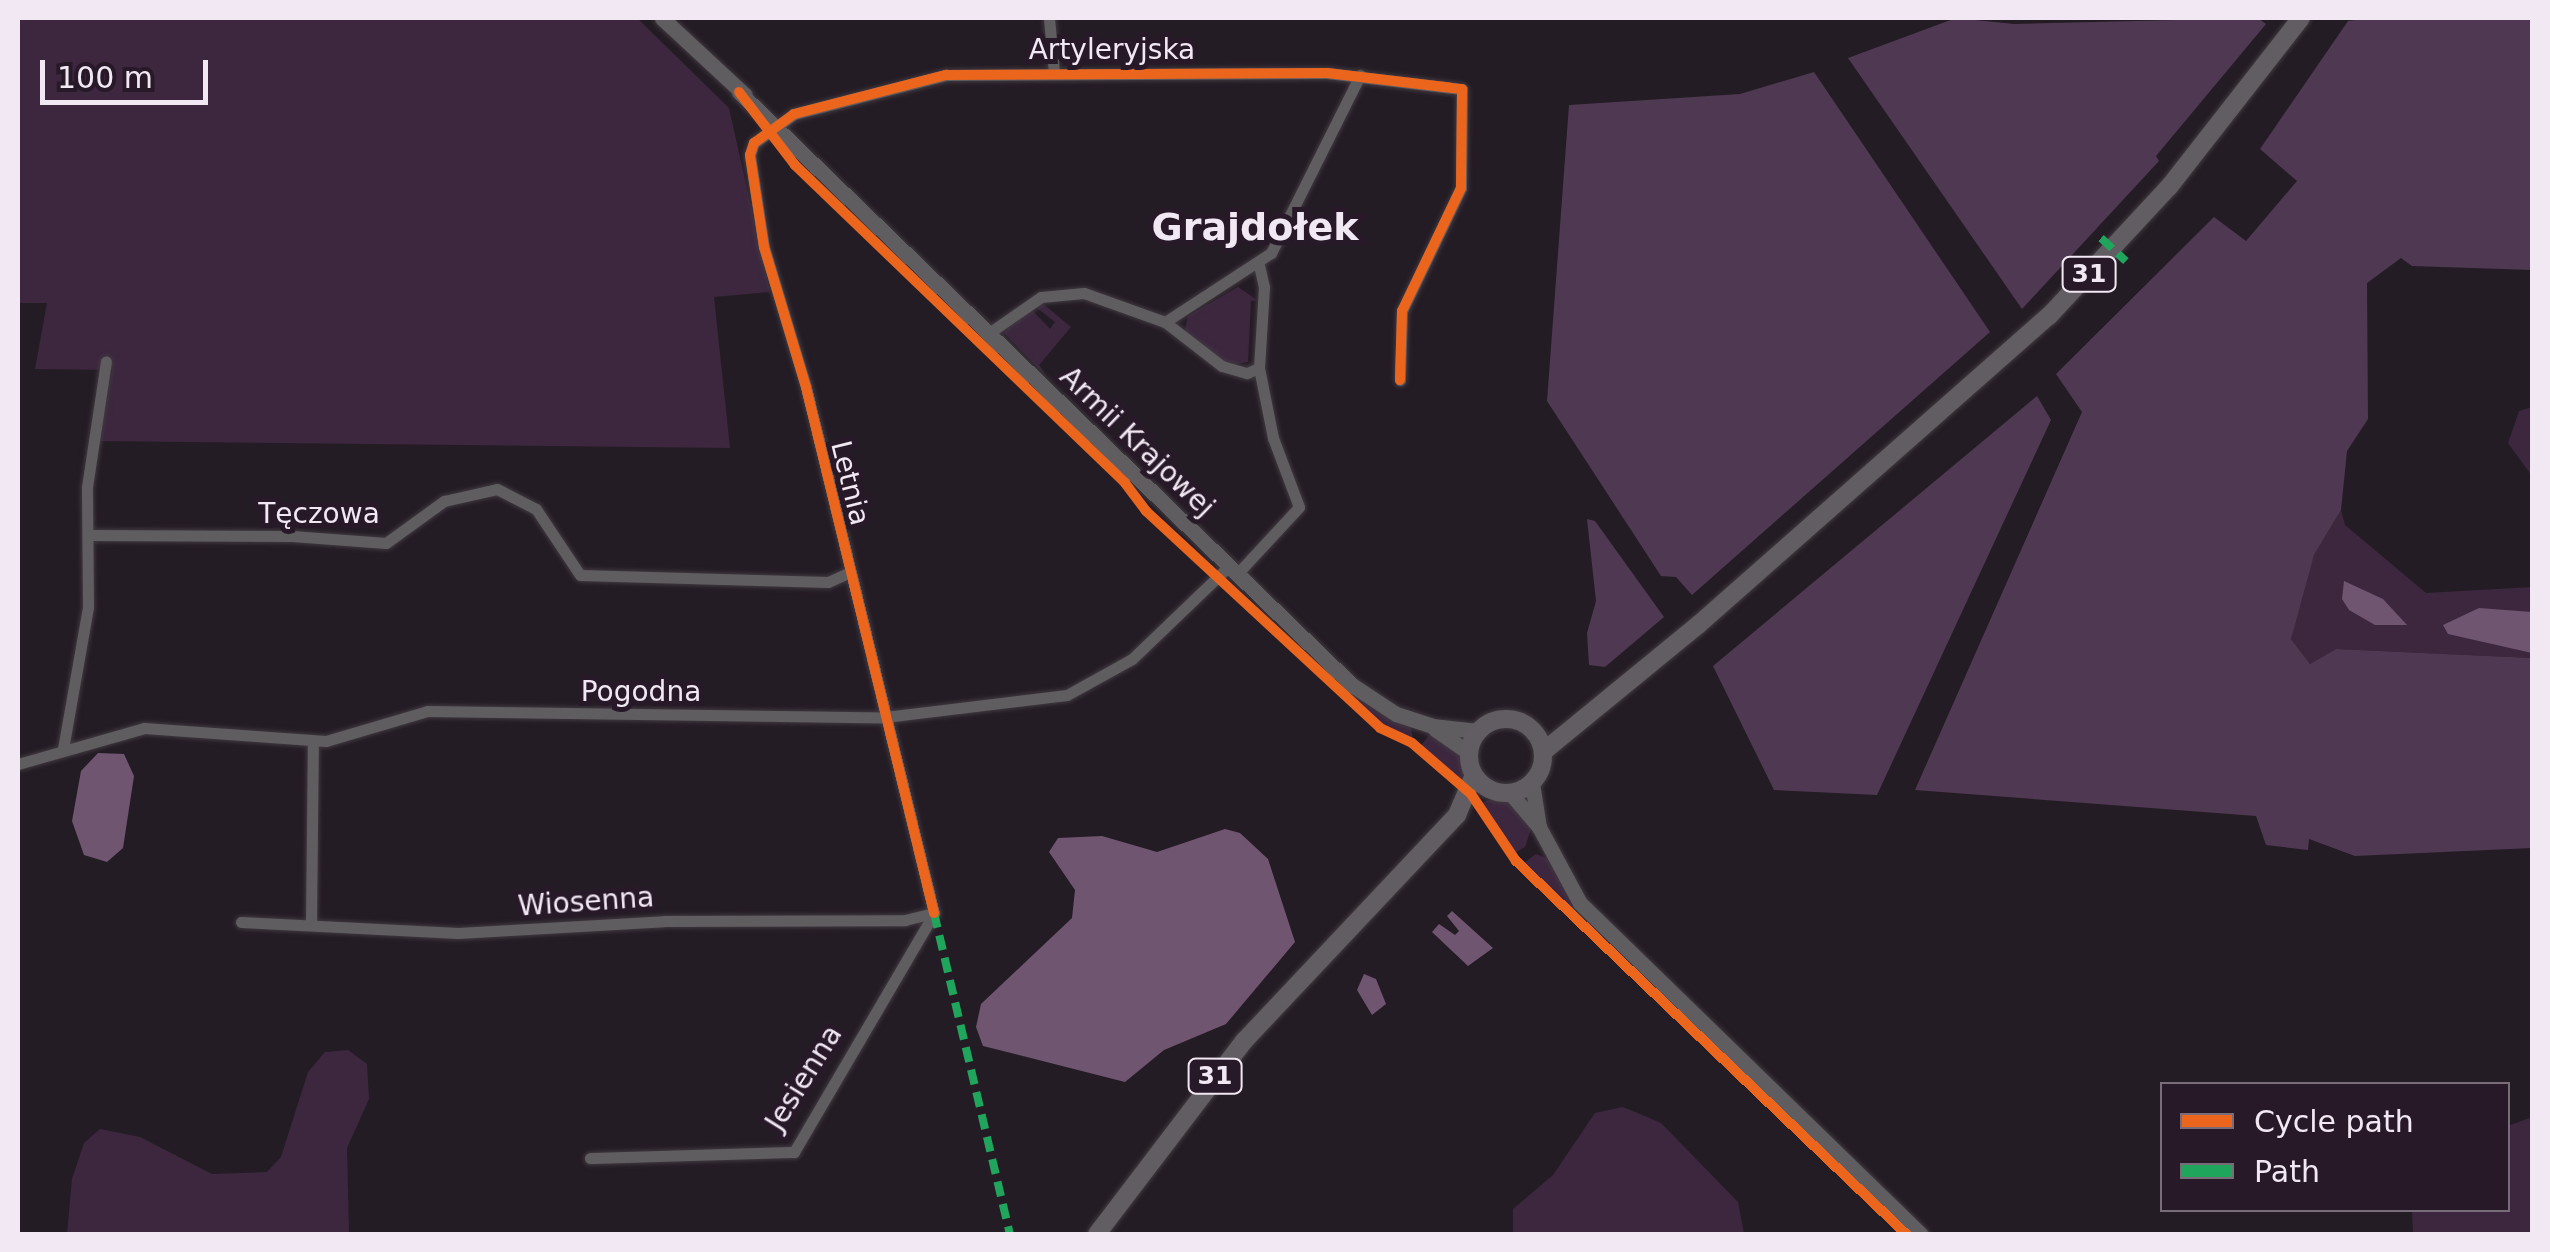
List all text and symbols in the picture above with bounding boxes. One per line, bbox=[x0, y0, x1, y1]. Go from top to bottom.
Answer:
street label: Artyleryjska bbox=[1029, 33, 1195, 67]
scale bar bbox=[45, 40, 212, 102]
text: 100 m bbox=[57, 60, 153, 95]
district label: Grajdołek bbox=[1151, 205, 1359, 251]
road number: 31 bbox=[2062, 254, 2116, 294]
street label: Armii Krajowej bbox=[1053, 360, 1221, 524]
street label: Letnia bbox=[823, 437, 877, 529]
street label: Tęczowa bbox=[258, 497, 380, 531]
street label: Pogodna bbox=[581, 675, 701, 709]
street label: Wiosenna bbox=[517, 880, 655, 924]
street label: Jesienna bbox=[759, 1019, 849, 1137]
road number: 31 bbox=[1188, 1056, 1242, 1096]
legend bbox=[2160, 1082, 2510, 1212]
text: Cycle path bbox=[2254, 1104, 2414, 1139]
text: Path bbox=[2254, 1154, 2320, 1189]

